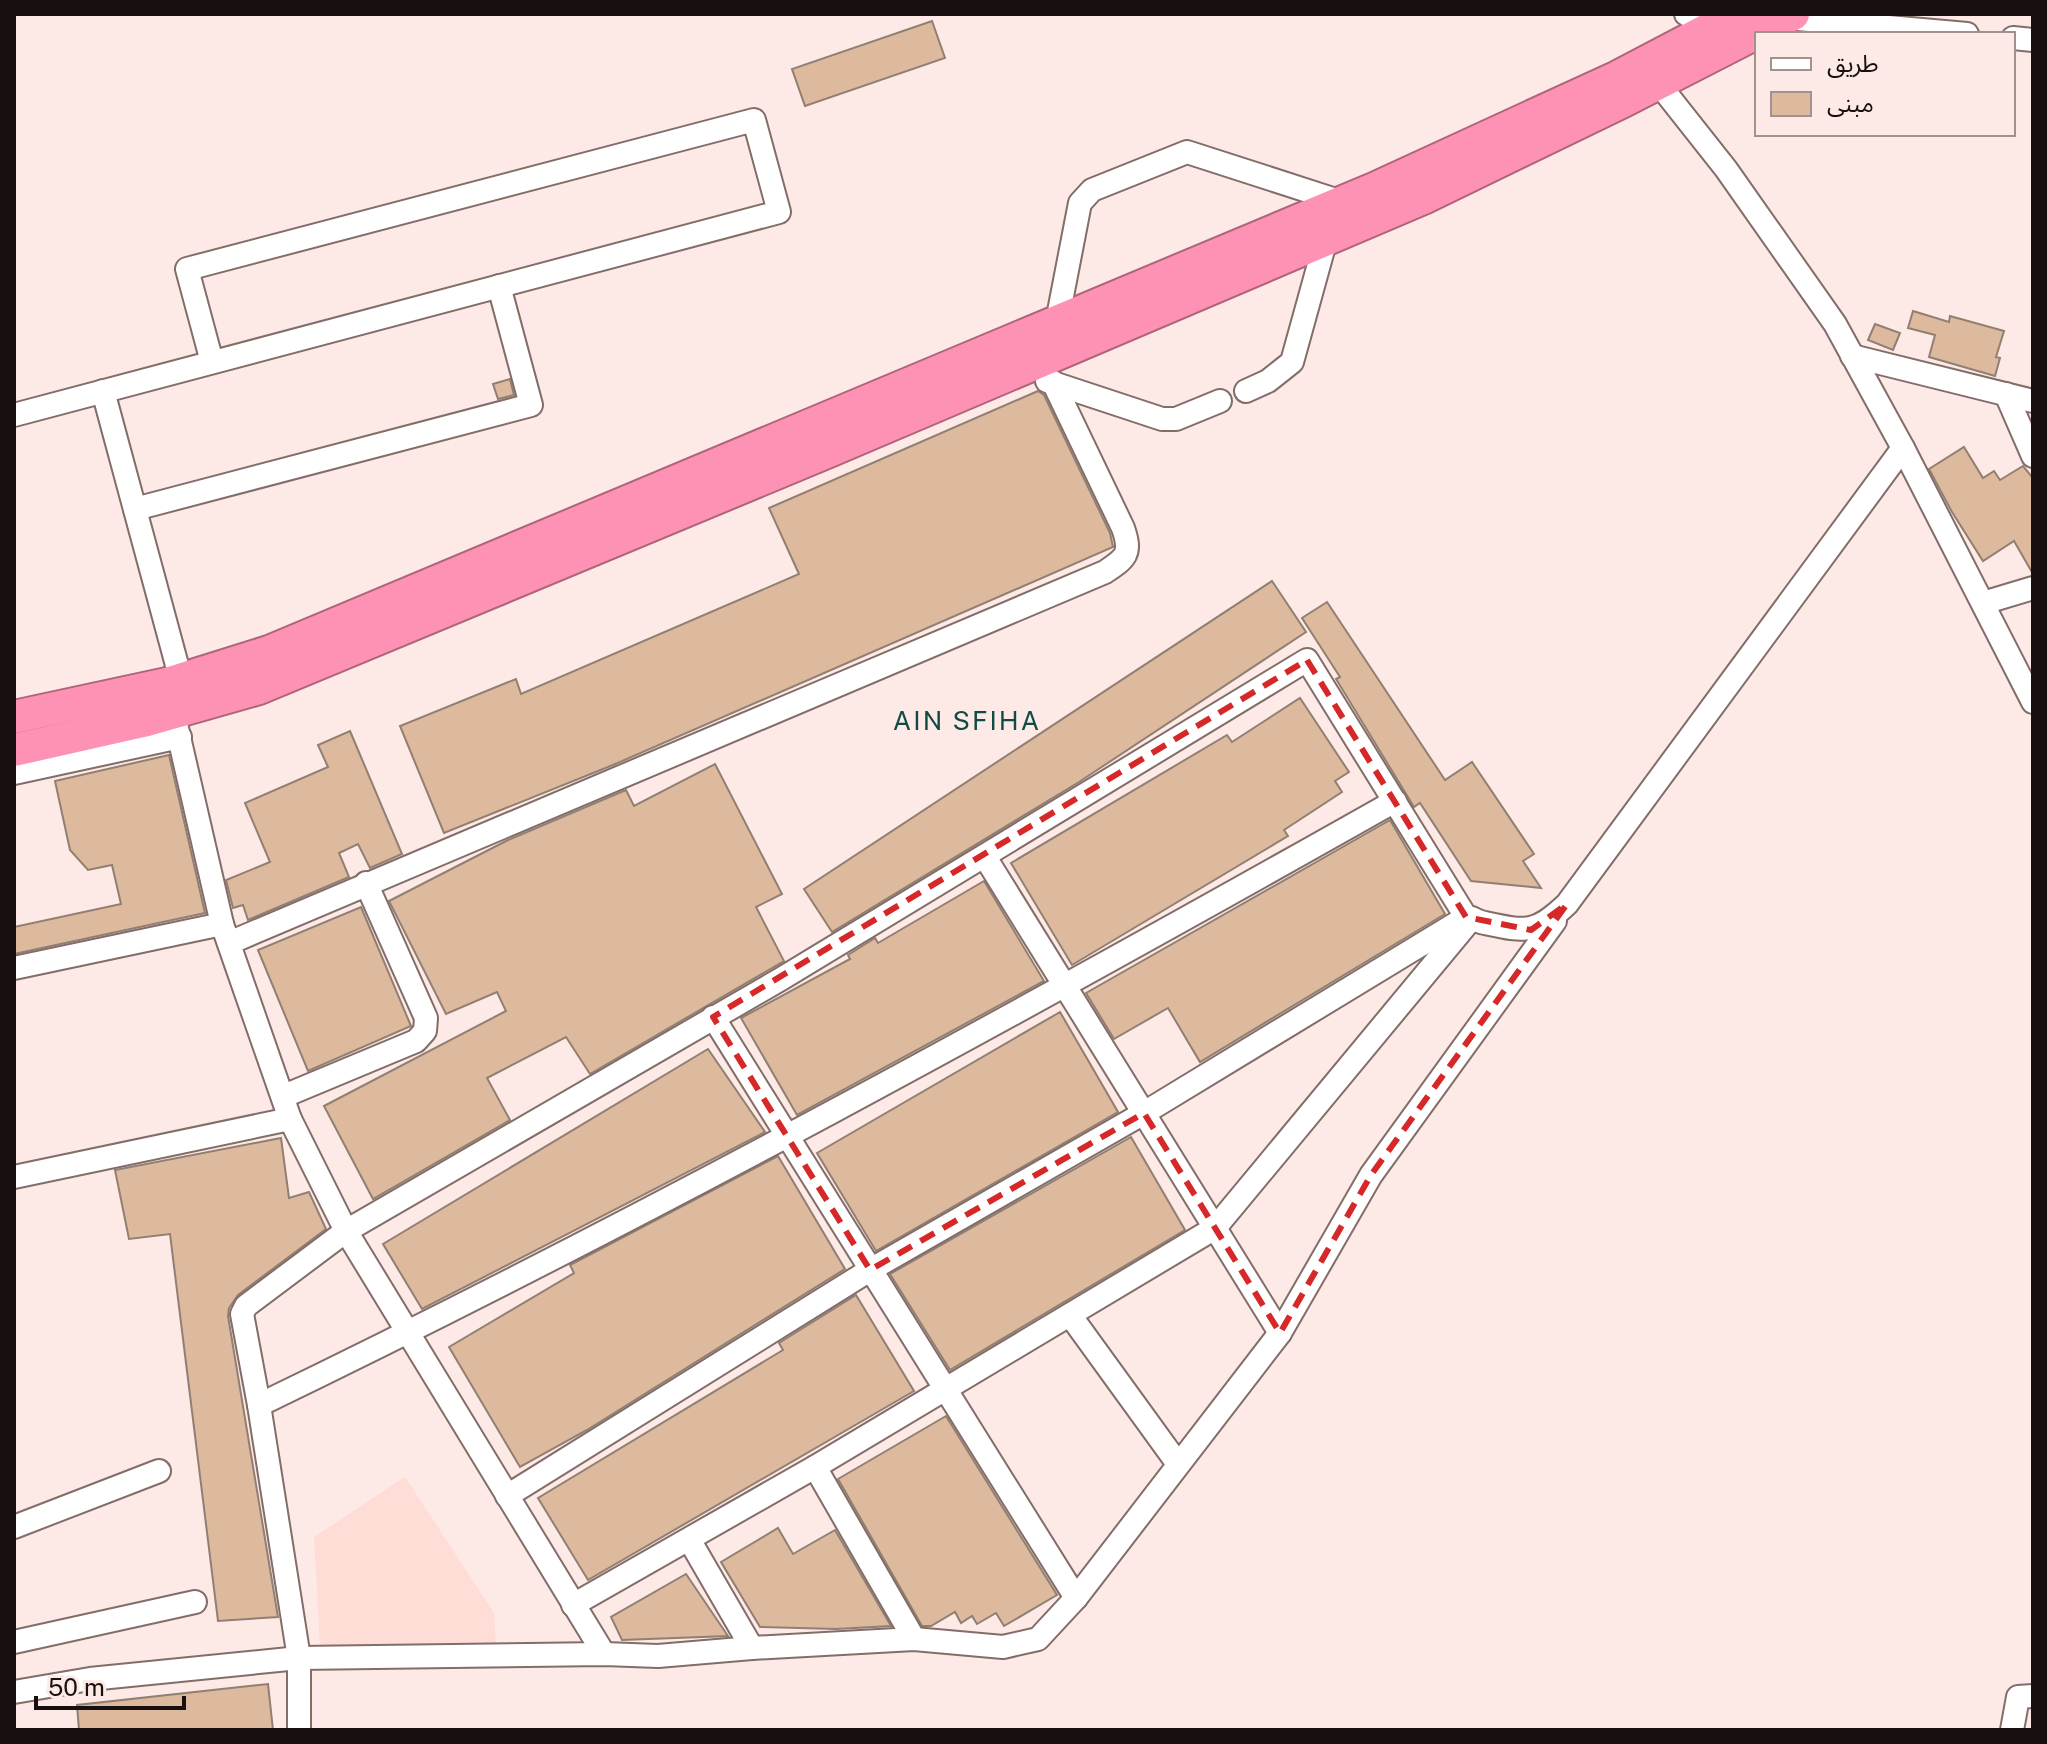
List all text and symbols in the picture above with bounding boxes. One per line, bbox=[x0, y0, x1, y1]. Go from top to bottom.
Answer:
legend bbox=[1755, 32, 2015, 136]
text: طريق bbox=[1827, 49, 1879, 79]
text: مبنى bbox=[1827, 89, 1874, 117]
district label: AIN SFIHA bbox=[893, 705, 1041, 736]
scale bar bbox=[36, 1660, 184, 1710]
text: 50 m bbox=[48, 1673, 105, 1701]

